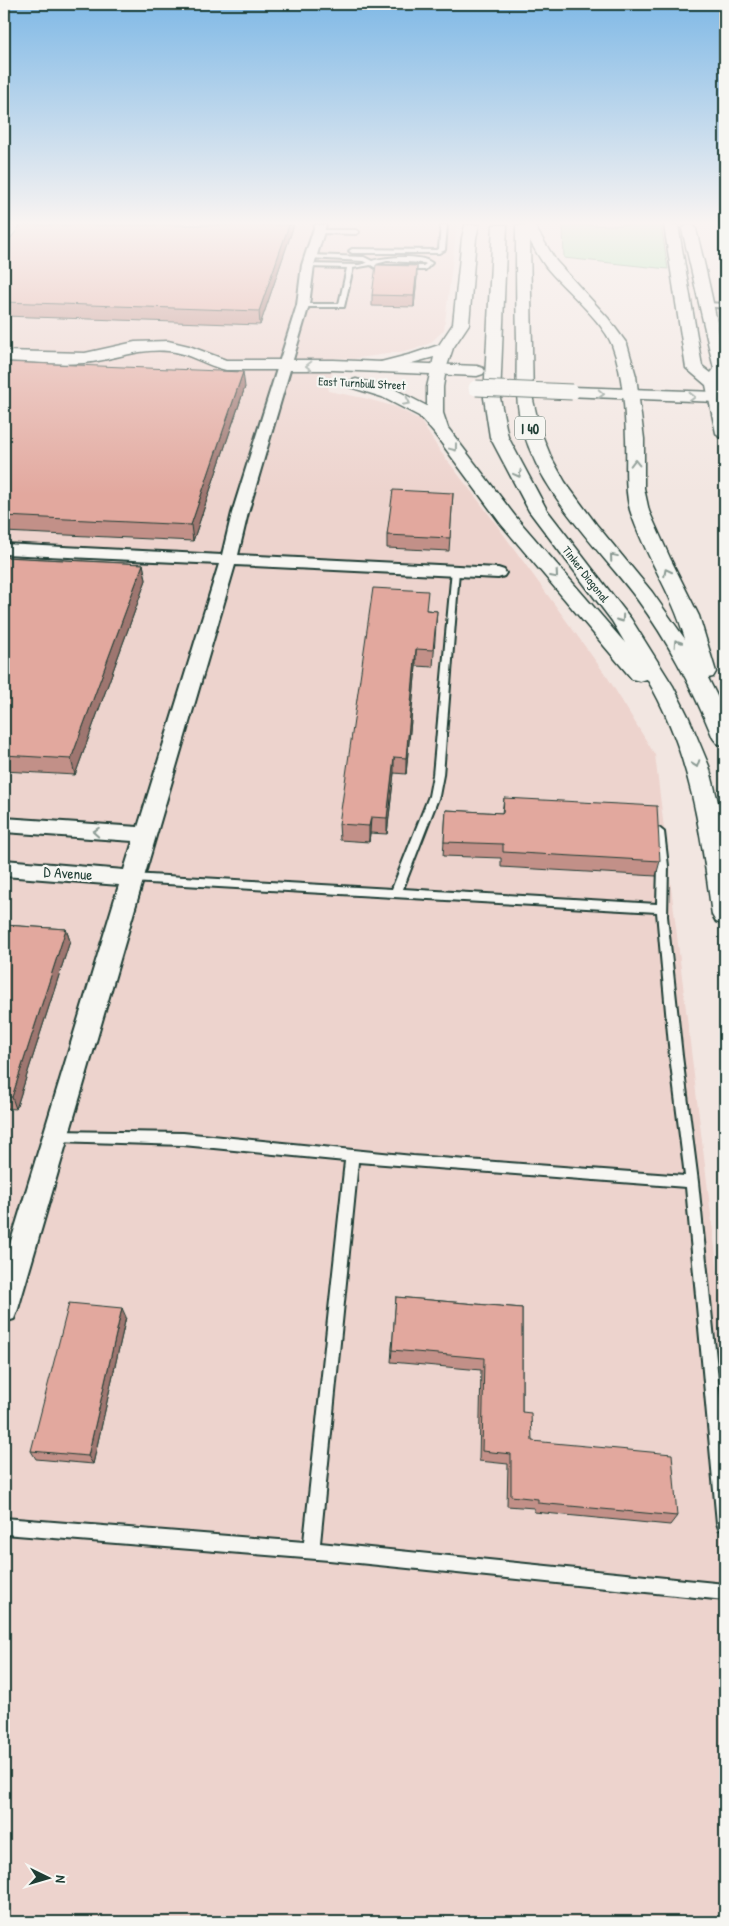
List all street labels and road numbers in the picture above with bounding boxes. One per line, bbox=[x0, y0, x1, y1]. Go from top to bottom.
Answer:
street label: East Turnbull Street bbox=[318, 372, 407, 394]
road number: I 40 bbox=[515, 416, 545, 439]
street label: Tinker Diagonal bbox=[559, 542, 614, 606]
street label: D Avenue bbox=[43, 861, 93, 885]

